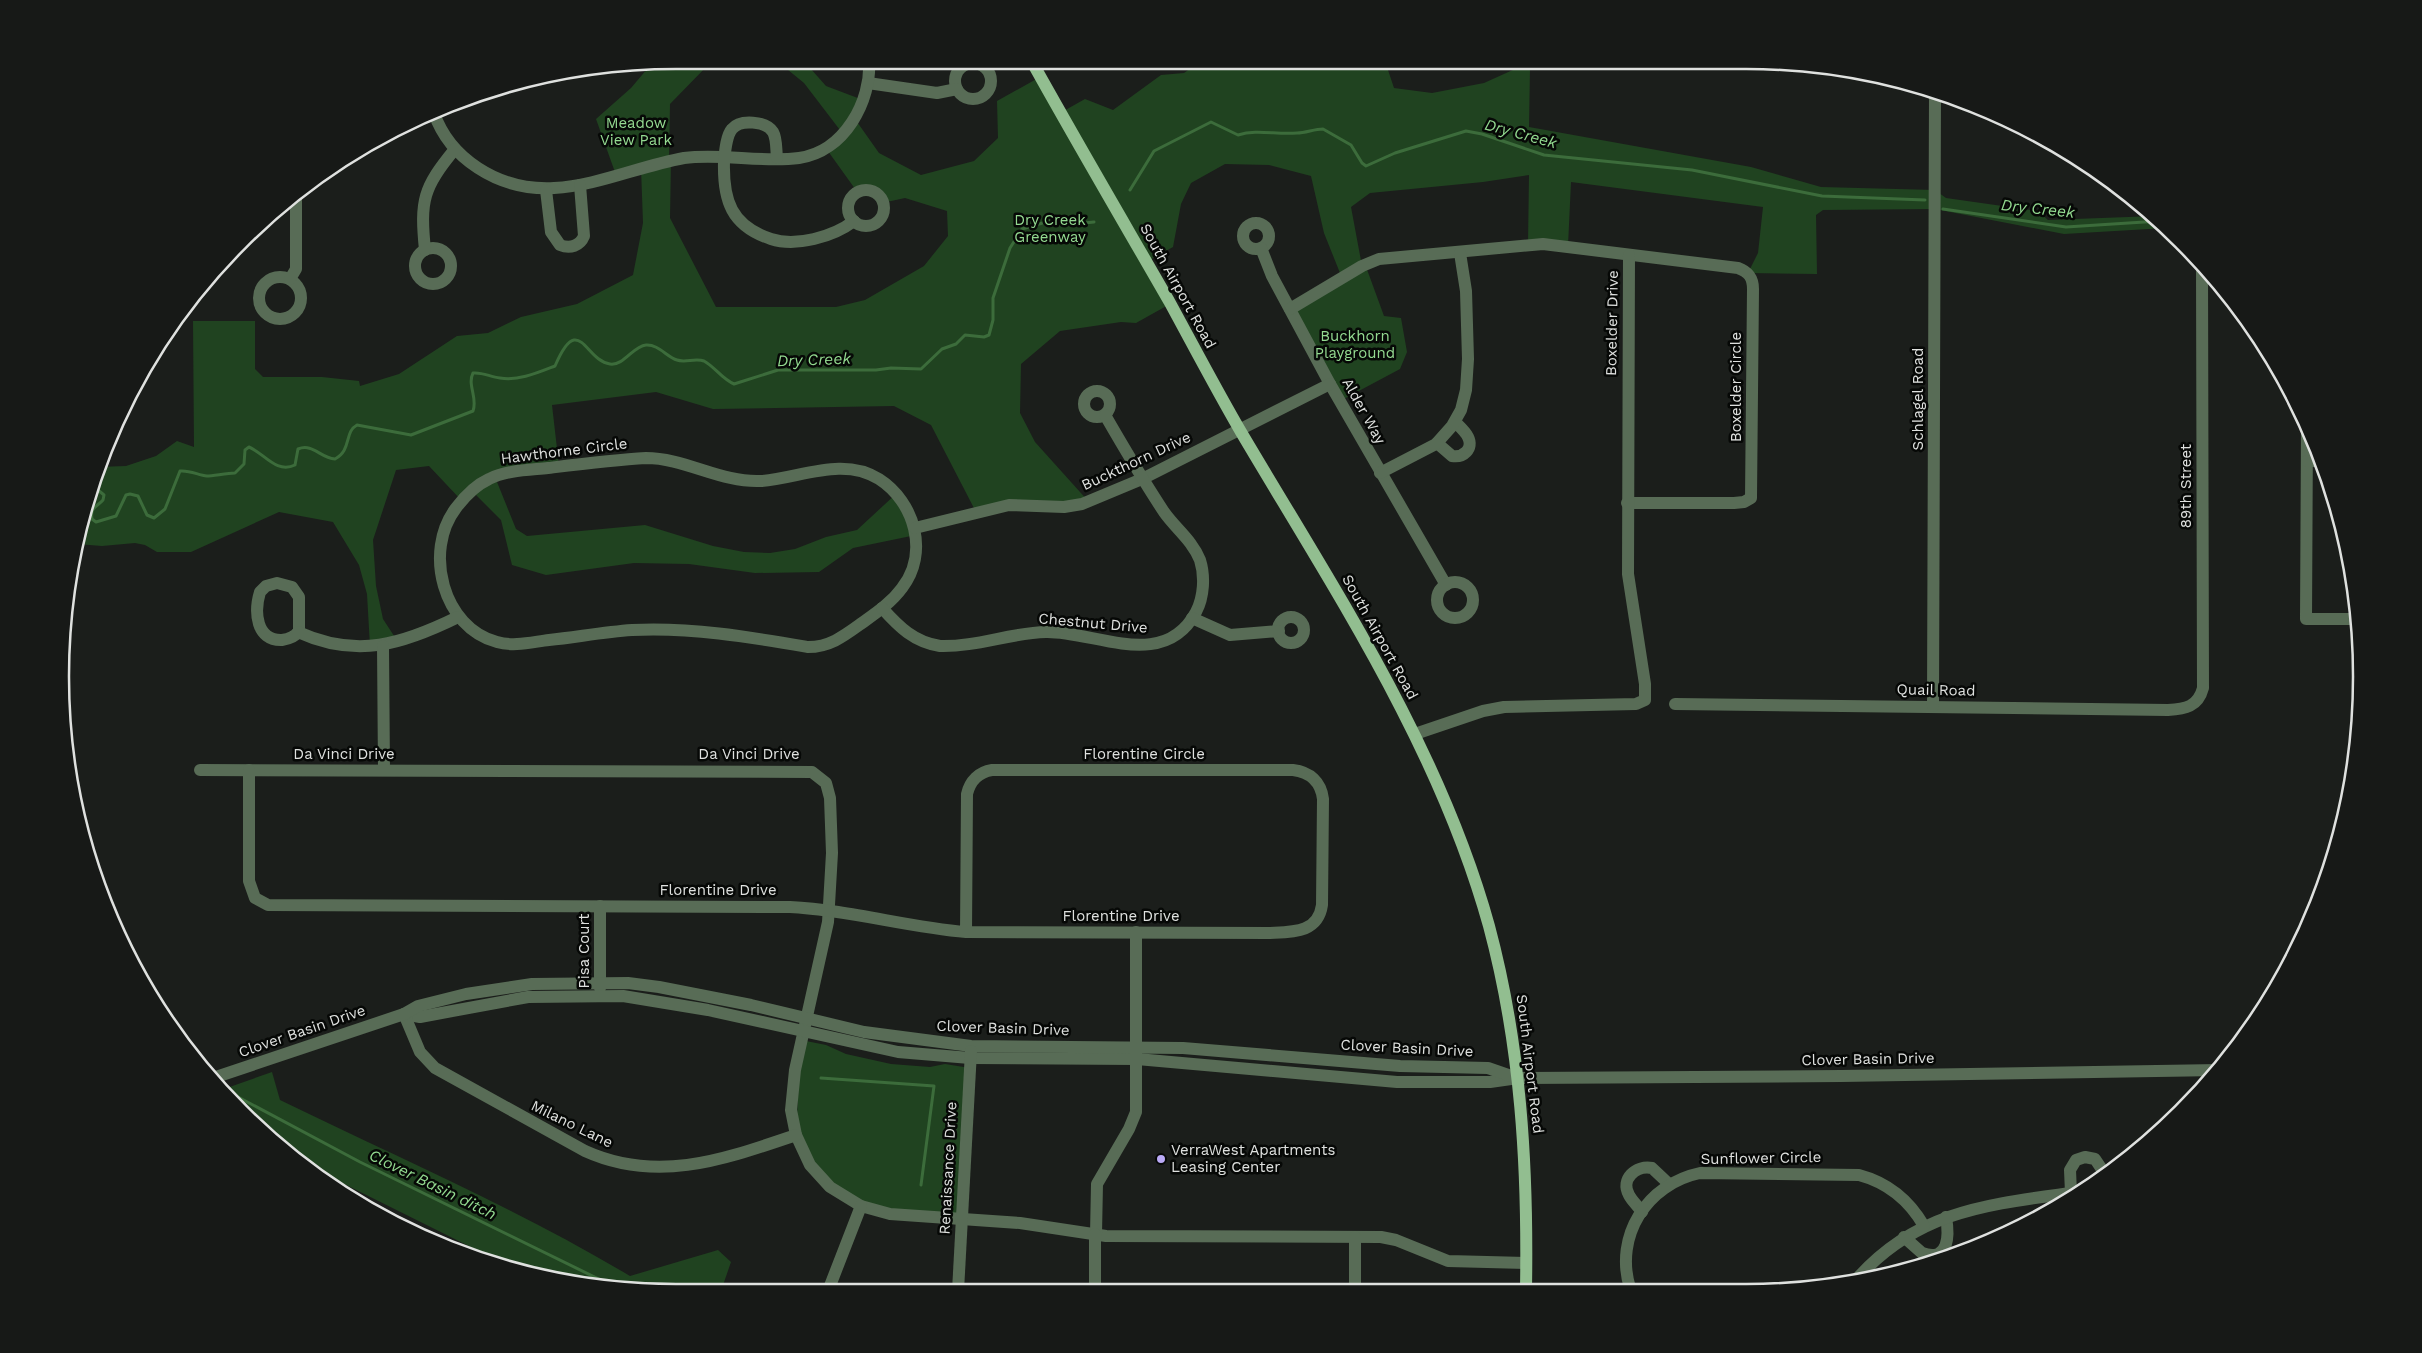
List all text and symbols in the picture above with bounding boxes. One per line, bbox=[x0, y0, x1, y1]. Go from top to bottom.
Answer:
park label: Meadow View Park bbox=[600, 114, 672, 149]
water label: Dry Creek bbox=[1483, 115, 1560, 153]
water label: Dry Creek bbox=[2000, 195, 2077, 222]
park label: Dry Creek Greenway bbox=[1014, 211, 1086, 246]
street label: South Airport Road bbox=[1136, 220, 1220, 352]
street label: Boxelder Drive bbox=[1602, 270, 1622, 376]
park label: Buckhorn Playground bbox=[1315, 327, 1395, 362]
street label: Boxelder Circle bbox=[1727, 332, 1745, 442]
street label: Schlagel Road bbox=[1909, 348, 1927, 450]
water label: Dry Creek bbox=[777, 349, 853, 370]
street label: Alder Way bbox=[1339, 375, 1390, 447]
street label: Buckthorn Drive bbox=[1079, 428, 1193, 494]
street label: Hawthorne Circle bbox=[500, 434, 628, 468]
street label: 89th Street bbox=[2177, 443, 2195, 528]
street label: South Airport Road bbox=[1338, 571, 1422, 703]
street label: Chestnut Drive bbox=[1038, 609, 1148, 637]
street label: Quail Road bbox=[1896, 680, 1976, 700]
street label: Da Vinci Drive bbox=[293, 745, 395, 763]
street label: Da Vinci Drive bbox=[698, 745, 800, 763]
street label: Florentine Circle bbox=[1083, 745, 1205, 763]
street label: Florentine Drive bbox=[659, 881, 777, 899]
street label: Florentine Drive bbox=[1062, 907, 1180, 925]
street label: Pisa Court bbox=[575, 913, 593, 988]
street label: South Airport Road bbox=[1513, 993, 1547, 1135]
street label: Clover Basin Drive bbox=[236, 1001, 368, 1061]
street label: Clover Basin Drive bbox=[936, 1017, 1070, 1039]
street label: Clover Basin Drive bbox=[1340, 1036, 1474, 1060]
street label: Clover Basin Drive bbox=[1801, 1049, 1935, 1069]
street label: Milano Lane bbox=[528, 1096, 616, 1152]
street label: Renaissance Drive bbox=[936, 1101, 960, 1235]
place label: VerraWest Apartments Leasing Center bbox=[1171, 1141, 1336, 1176]
water label: Clover Basin ditch bbox=[366, 1145, 500, 1224]
street label: Sunflower Circle bbox=[1700, 1148, 1822, 1168]
marker: VerraWest Apartments Leasing Center bbox=[1155, 1153, 1167, 1165]

